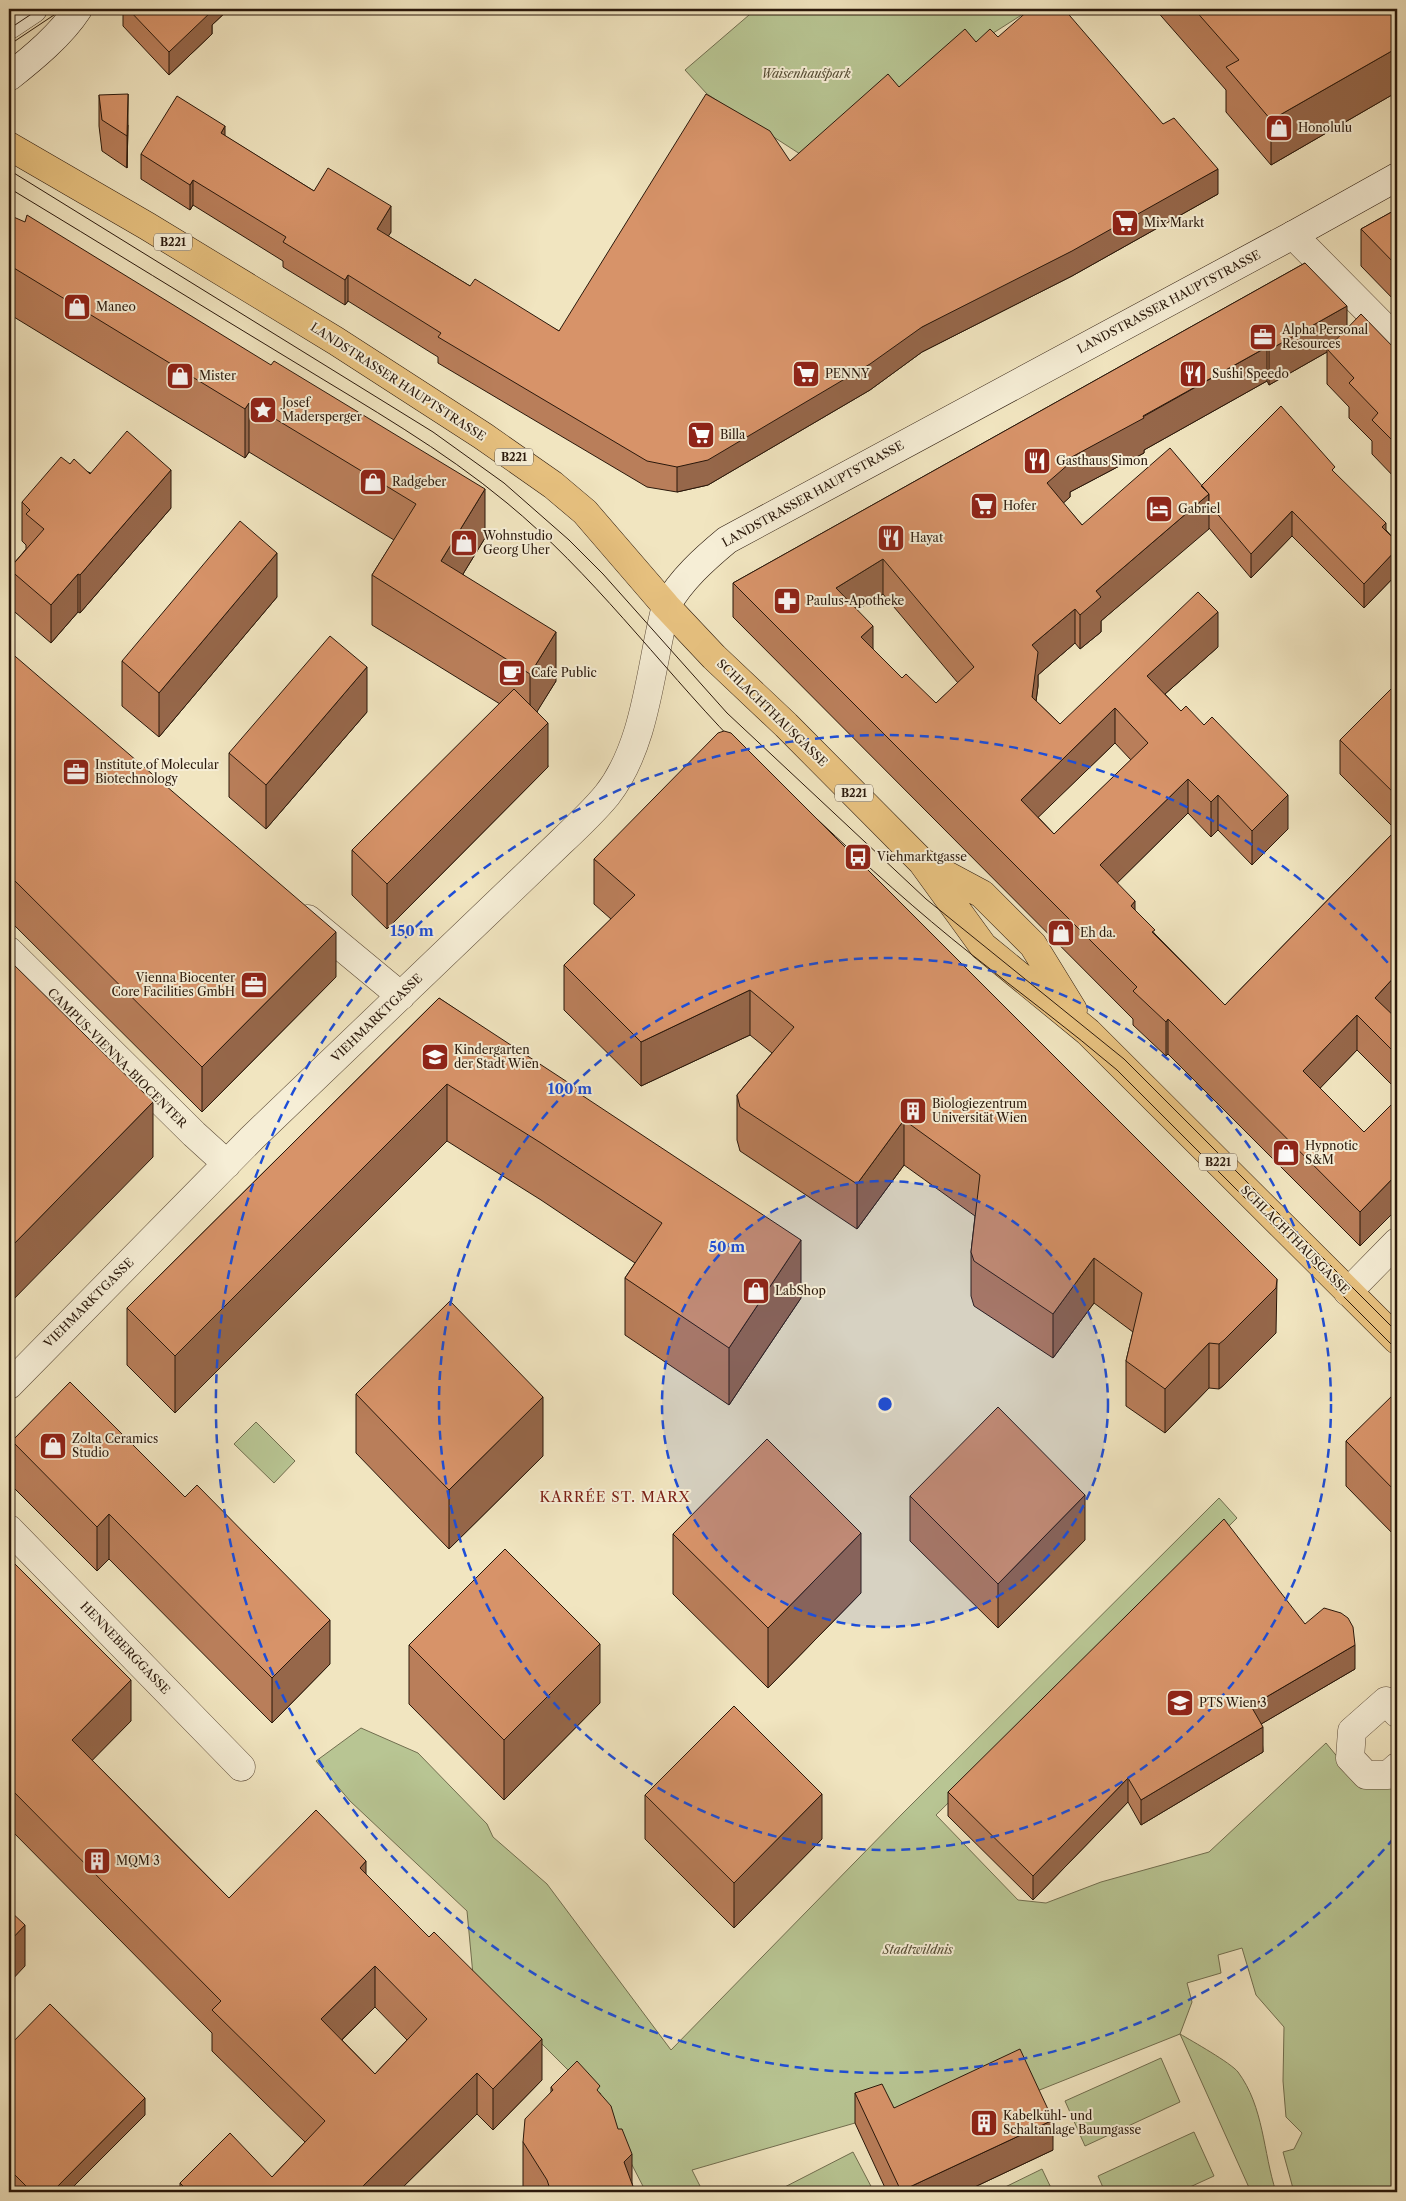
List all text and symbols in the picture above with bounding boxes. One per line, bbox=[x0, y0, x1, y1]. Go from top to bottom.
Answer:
park label: Waisenhauspark bbox=[761, 66, 852, 81]
shop icon: Honolulu bbox=[1264, 113, 1294, 143]
place label: Honolulu bbox=[1298, 120, 1353, 135]
supermarket icon: Mix Markt bbox=[1110, 208, 1140, 238]
place label: Mix Markt bbox=[1144, 215, 1205, 230]
road number: B221 bbox=[154, 233, 192, 250]
street label: LANDSTRASSER HAUPTSTRASSE bbox=[1074, 247, 1263, 356]
shop icon: Maneo bbox=[62, 292, 92, 322]
place label: Maneo bbox=[96, 299, 136, 314]
street label: LANDSTRASSER HAUPTSTRASSE bbox=[308, 319, 489, 444]
office icon: Alpha Personal Resources bbox=[1248, 322, 1278, 352]
place label: Alpha Personal Resources bbox=[1281, 322, 1369, 351]
supermarket icon: PENNY bbox=[791, 359, 821, 389]
restaurant icon: Sushi Speedo bbox=[1178, 359, 1208, 389]
shop icon: Mister bbox=[165, 361, 195, 391]
place label: PENNY bbox=[825, 366, 870, 381]
place label: Sushi Speedo bbox=[1212, 366, 1289, 381]
place label: Mister bbox=[199, 368, 236, 383]
place icon: Josef Madersperger bbox=[248, 395, 278, 425]
place label: Josef Madersperger bbox=[280, 395, 362, 424]
supermarket icon: Billa bbox=[686, 420, 716, 450]
place label: Billa bbox=[720, 427, 746, 442]
street label: LANDSTRASSER HAUPTSTRASSE bbox=[719, 437, 906, 550]
restaurant icon: Gasthaus Simon bbox=[1022, 446, 1052, 476]
road number: B221 bbox=[495, 448, 533, 466]
place label: Gasthaus Simon bbox=[1056, 453, 1148, 468]
shop icon: Radgeber bbox=[358, 467, 388, 497]
place label: Radgeber bbox=[392, 474, 446, 489]
supermarket icon: Hofer bbox=[969, 491, 999, 521]
hotel icon: Gabriel bbox=[1144, 494, 1174, 524]
place label: Hofer bbox=[1003, 498, 1036, 513]
place label: Gabriel bbox=[1178, 501, 1221, 516]
restaurant icon: Hayat bbox=[876, 523, 906, 553]
shop icon: Wohnstudio Georg Uher bbox=[449, 528, 479, 558]
place label: Wohnstudio Georg Uher bbox=[482, 528, 553, 557]
place label: Hayat bbox=[910, 530, 944, 545]
pharmacy icon: Paulus-Apotheke bbox=[772, 586, 802, 616]
place label: Paulus-Apotheke bbox=[806, 593, 904, 608]
street label: SCHLACHTHAUSGASSE bbox=[714, 656, 831, 769]
cafe icon: Cafe Public bbox=[497, 658, 527, 688]
place label: Cafe Public bbox=[531, 665, 597, 680]
office icon: Institute of Molecular Biotechnology bbox=[61, 757, 91, 787]
place label: Institute of Molecular Biotechnology bbox=[95, 757, 219, 786]
road number: B221 bbox=[835, 784, 873, 801]
bus stop icon: Viehmarktgasse bbox=[843, 842, 873, 872]
place label: Viehmarktgasse bbox=[876, 849, 967, 864]
shop icon: Eh da. bbox=[1046, 918, 1076, 948]
text: 150 m bbox=[390, 921, 434, 940]
place label: Eh da. bbox=[1080, 925, 1116, 940]
place label: Vienna Biocenter Core Facilities GmbH bbox=[112, 970, 235, 999]
office icon: Vienna Biocenter Core Facilities GmbH bbox=[239, 970, 269, 1000]
street label: VIEHMARKTGASSE bbox=[327, 970, 425, 1066]
street label: CAMPUS-VIENNA-BIOCENTER bbox=[45, 985, 191, 1131]
school or university icon: Kindergarten der Stadt Wien bbox=[420, 1042, 450, 1072]
place label: Kindergarten der Stadt Wien bbox=[454, 1042, 540, 1071]
text: 100 m bbox=[548, 1079, 592, 1098]
building icon: Biologiezentrum Universität Wien bbox=[898, 1096, 928, 1126]
place label: Biologiezentrum Universität Wien bbox=[932, 1096, 1028, 1125]
shop icon: Hypnotic S&M bbox=[1271, 1138, 1301, 1168]
place label: Hypnotic S&M bbox=[1305, 1138, 1358, 1167]
road number: B221 bbox=[1199, 1154, 1237, 1170]
street label: SCHLACHTHAUSGASSE bbox=[1238, 1182, 1353, 1297]
text: 50 m bbox=[709, 1237, 745, 1256]
street label: VIEHMARKTGASSE bbox=[40, 1255, 137, 1351]
shop icon: LabShop bbox=[741, 1276, 771, 1306]
place label: LabShop bbox=[775, 1283, 826, 1298]
centre of rings bbox=[876, 1395, 894, 1413]
shop icon: Zolta Ceramics Studio bbox=[38, 1431, 68, 1461]
place label: Zolta Ceramics Studio bbox=[72, 1431, 158, 1460]
district label: KARRÉE ST. MARX bbox=[539, 1488, 691, 1506]
street label: HENNEBERGGASSE bbox=[77, 1598, 173, 1697]
school or university icon: PTS Wien 3 bbox=[1165, 1688, 1195, 1718]
place label: PTS Wien 3 bbox=[1199, 1695, 1267, 1710]
building icon: MQM 3 bbox=[82, 1846, 112, 1876]
place label: MQM 3 bbox=[116, 1853, 160, 1868]
park label: Stadtwildnis bbox=[882, 1942, 954, 1957]
building icon: Kabelkühl- und Schaltanlage Baumgasse bbox=[969, 2108, 999, 2138]
place label: Kabelkühl- und Schaltanlage Baumgasse bbox=[1003, 2108, 1141, 2137]

